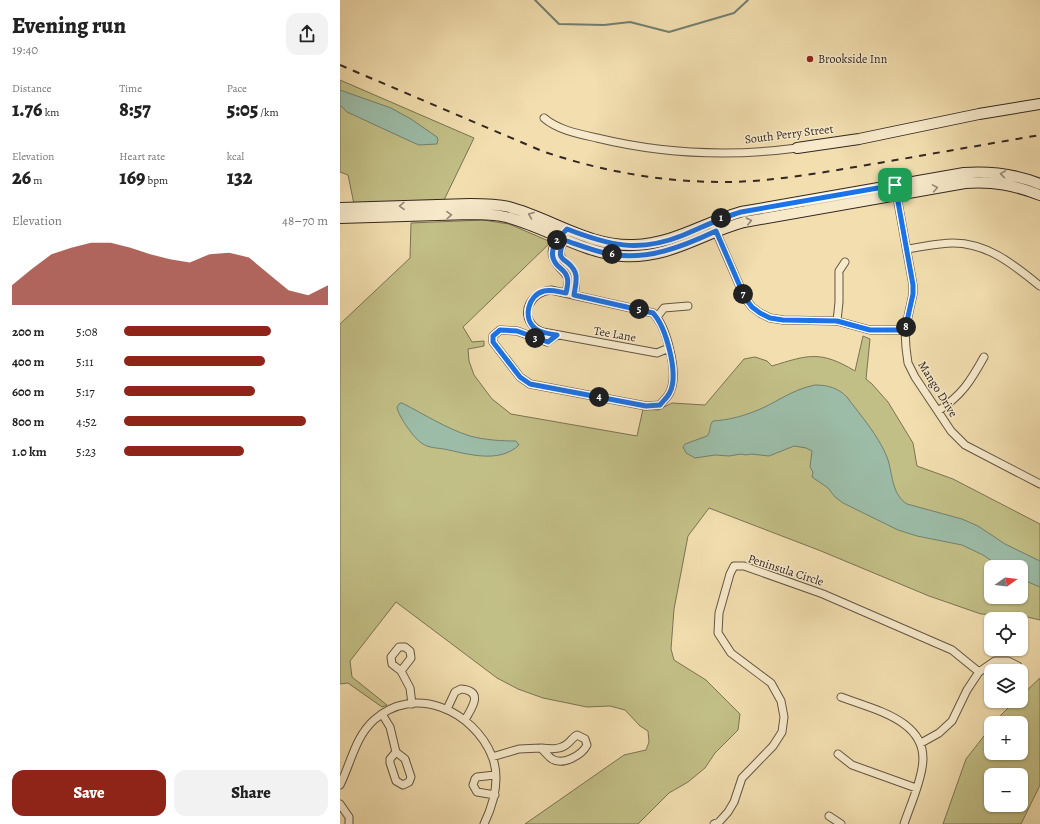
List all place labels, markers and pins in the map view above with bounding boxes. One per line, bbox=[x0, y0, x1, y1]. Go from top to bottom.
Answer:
place label: Brookside Inn bbox=[818, 51, 888, 67]
marker: Brookside Inn bbox=[805, 54, 815, 64]
pin bbox=[878, 168, 912, 202]
pin: 1 bbox=[711, 208, 731, 228]
pin: 2 bbox=[547, 230, 567, 250]
pin: 6 bbox=[602, 244, 622, 264]
pin: 7 bbox=[733, 284, 753, 304]
pin: 5 bbox=[629, 299, 649, 319]
pin: 8 bbox=[896, 317, 916, 337]
pin: 3 bbox=[525, 328, 545, 348]
pin: 4 bbox=[589, 387, 609, 407]

